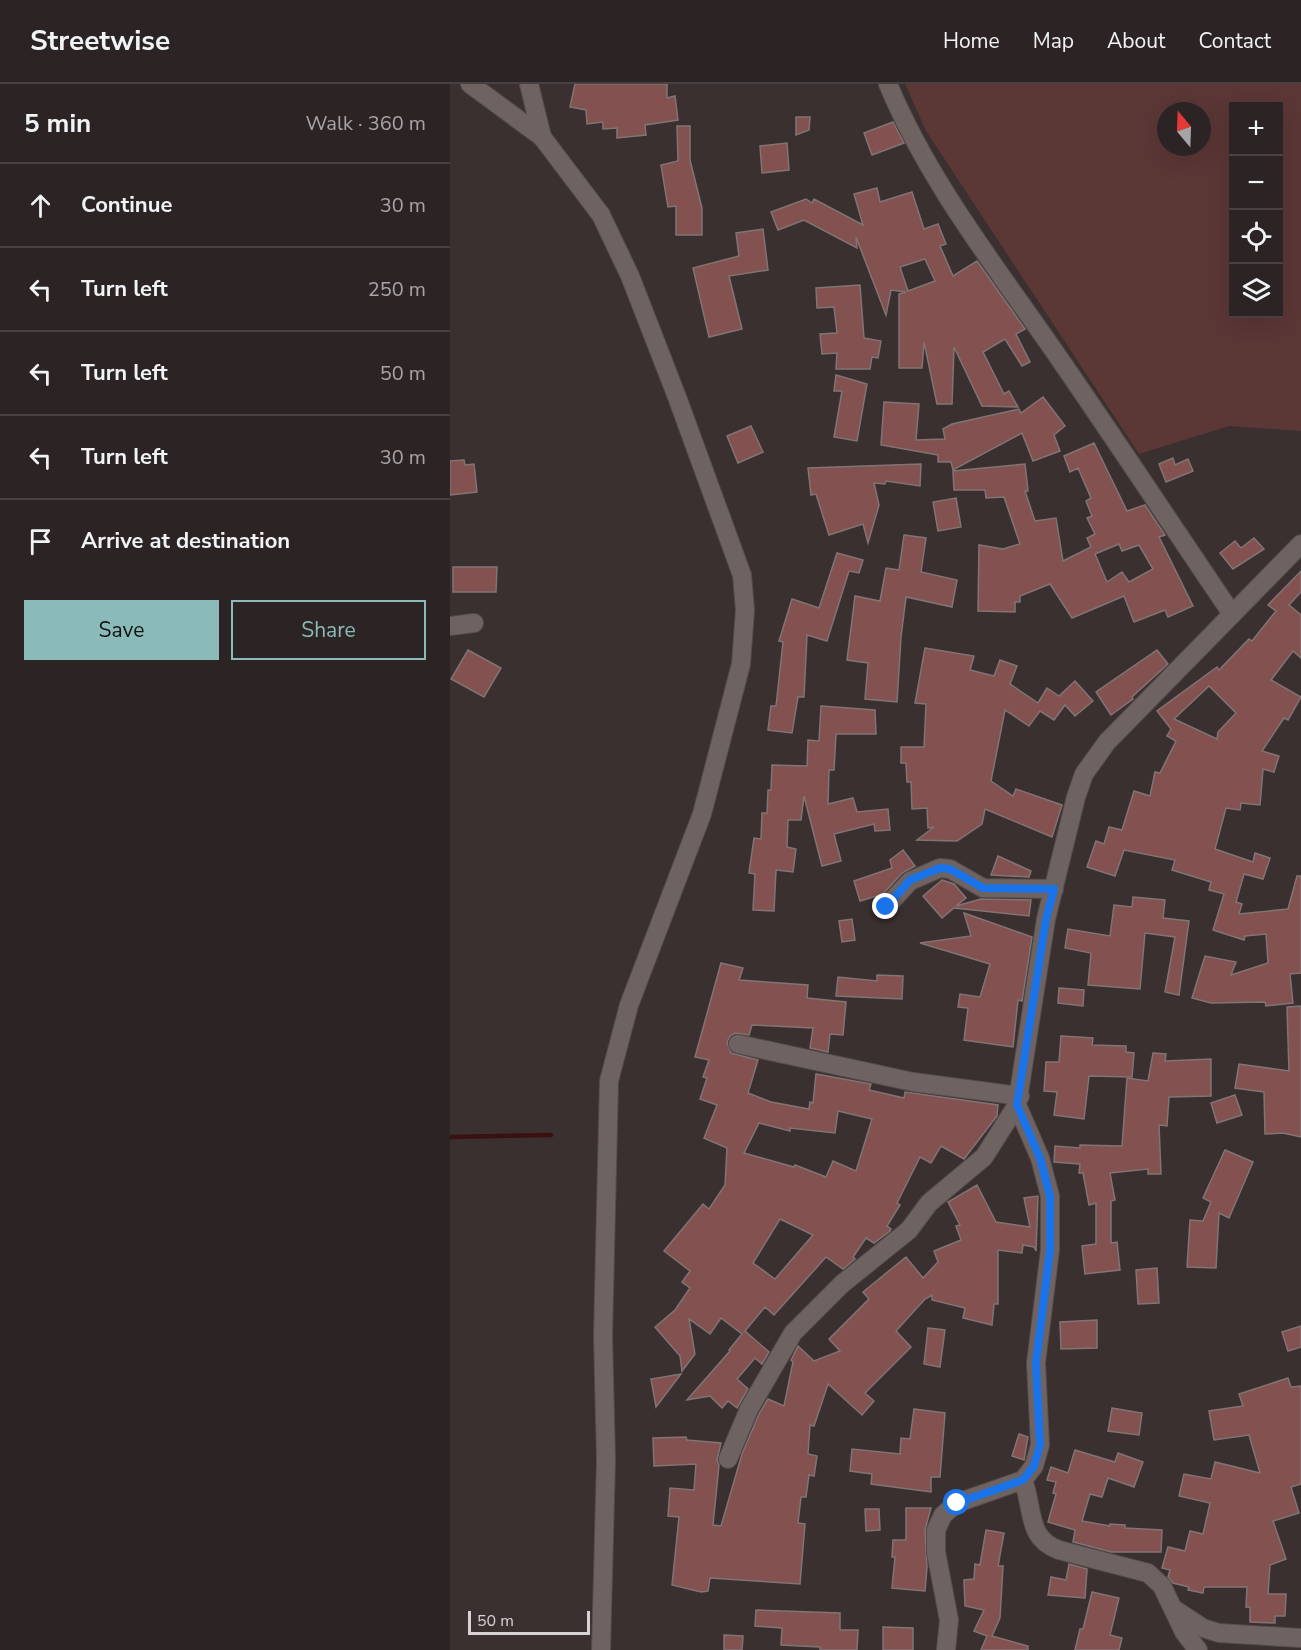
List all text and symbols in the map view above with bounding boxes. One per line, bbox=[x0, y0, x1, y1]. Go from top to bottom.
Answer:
text: Streetwise bbox=[30, 22, 170, 60]
text: Home bbox=[943, 27, 1000, 55]
text: Map bbox=[1033, 27, 1074, 55]
text: About bbox=[1107, 27, 1165, 55]
text: Contact bbox=[1198, 27, 1271, 55]
north arrow bbox=[1157, 102, 1211, 156]
map controls bbox=[1229, 102, 1283, 318]
button: + bbox=[1229, 102, 1283, 156]
text: 5 min bbox=[24, 106, 91, 141]
text: Walk · 360 m bbox=[306, 110, 426, 137]
button: − bbox=[1229, 156, 1283, 210]
icon: ahead bbox=[24, 189, 57, 222]
text: Continue bbox=[81, 190, 172, 220]
text: 30 m bbox=[380, 192, 426, 219]
button: locate bbox=[1229, 210, 1283, 264]
button: layers bbox=[1229, 264, 1283, 318]
icon: left bbox=[24, 273, 57, 306]
text: Turn left bbox=[81, 274, 168, 304]
text: 250 m bbox=[368, 276, 426, 303]
icon: left bbox=[24, 357, 57, 390]
text: Turn left bbox=[81, 358, 168, 388]
text: 50 m bbox=[380, 360, 426, 387]
icon: left bbox=[24, 441, 57, 474]
text: Turn left bbox=[81, 442, 168, 472]
text: 30 m bbox=[380, 444, 426, 471]
icon: arrive bbox=[24, 525, 57, 558]
text: Arrive at destination bbox=[81, 526, 290, 556]
button: Save bbox=[24, 600, 219, 660]
button: Share bbox=[231, 600, 426, 660]
route end bbox=[872, 893, 898, 919]
route start bbox=[943, 1489, 969, 1515]
scale bar bbox=[468, 1608, 590, 1636]
text: 50 m bbox=[477, 1610, 514, 1632]

